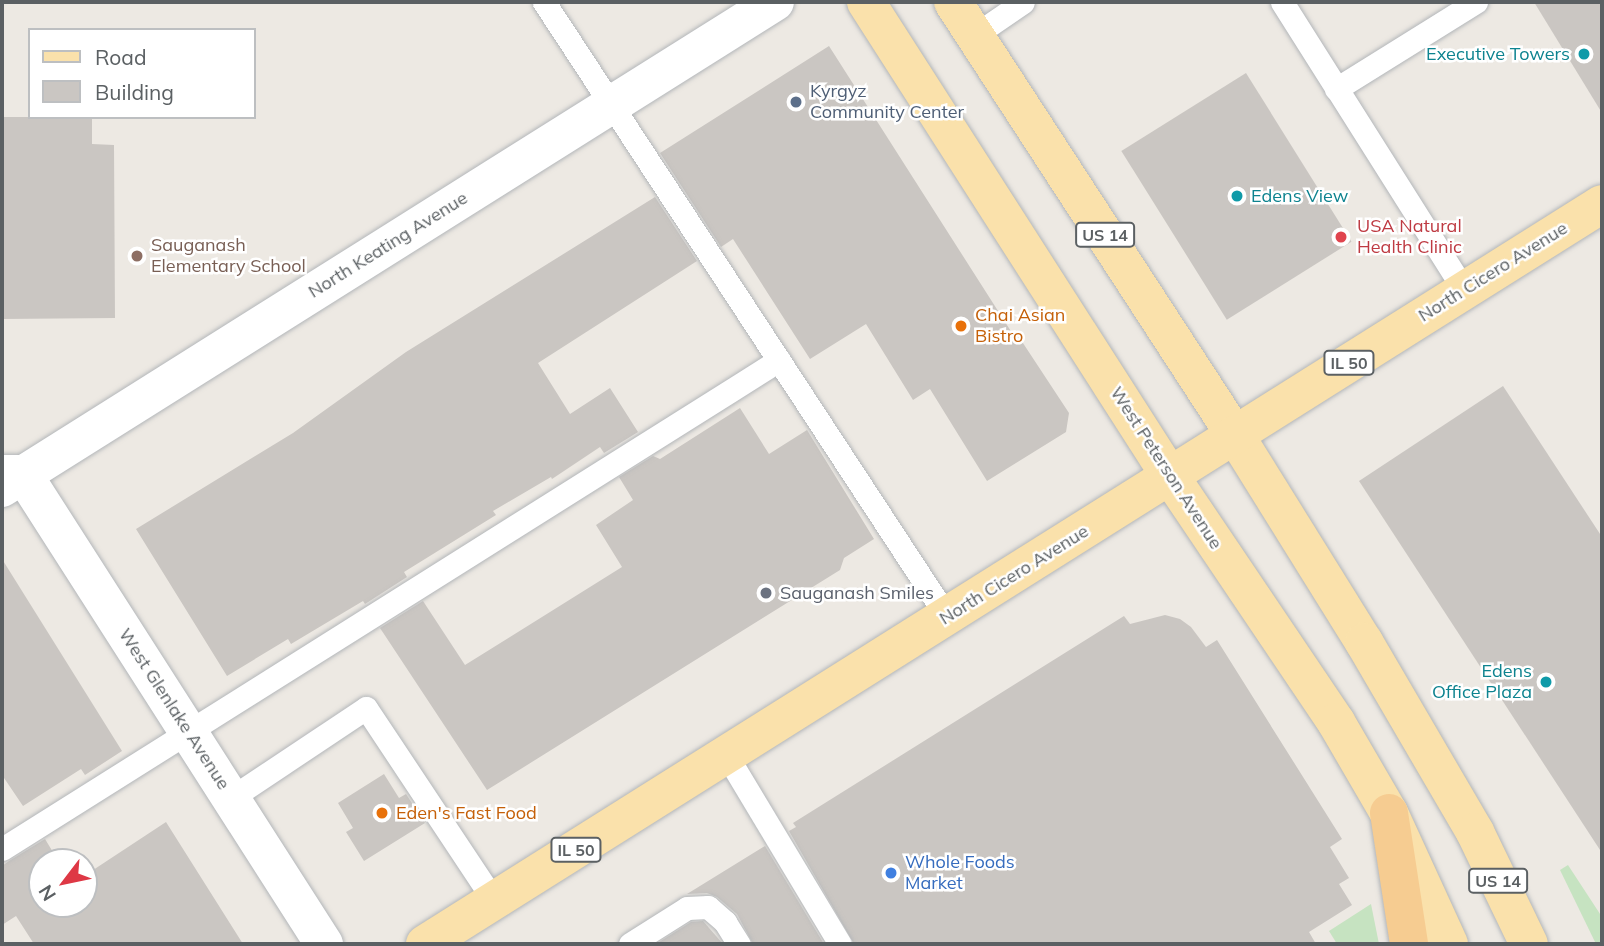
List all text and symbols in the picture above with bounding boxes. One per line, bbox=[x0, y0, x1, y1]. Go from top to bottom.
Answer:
legend bbox=[28, 28, 256, 119]
place label: Executive Towers bbox=[1426, 43, 1570, 65]
text: Road bbox=[95, 44, 146, 70]
marker: Executive Towers bbox=[1576, 46, 1592, 62]
text: Building bbox=[95, 79, 174, 105]
place label: Kyrgyz Community Center bbox=[810, 81, 964, 124]
marker: Kyrgyz Community Center bbox=[788, 94, 804, 110]
place label: Edens View bbox=[1251, 185, 1348, 207]
street label: North Keating Avenue bbox=[304, 187, 472, 303]
marker: Edens View bbox=[1229, 188, 1245, 204]
place label: USA Natural Health Clinic bbox=[1357, 216, 1462, 258]
street label: North Cicero Avenue bbox=[1415, 217, 1571, 327]
road number: US 14 bbox=[1074, 222, 1136, 247]
marker: USA Natural Health Clinic bbox=[1331, 227, 1351, 247]
place label: Sauganash Elementary School bbox=[151, 235, 306, 278]
marker: Sauganash Elementary School bbox=[129, 248, 145, 264]
place label: Chai Asian Bistro bbox=[975, 305, 1065, 348]
marker: Chai Asian Bistro bbox=[953, 318, 969, 334]
road number: IL 50 bbox=[1323, 350, 1375, 376]
street label: West Peterson Avenue bbox=[1105, 383, 1227, 553]
street label: North Cicero Avenue bbox=[936, 520, 1092, 630]
place label: Sauganash Smiles bbox=[780, 582, 934, 604]
marker: Sauganash Smiles bbox=[758, 585, 774, 601]
street label: West Glenlake Avenue bbox=[114, 624, 234, 794]
place label: Edens Office Plaza bbox=[1432, 661, 1532, 704]
marker: Edens Office Plaza bbox=[1538, 674, 1554, 690]
place label: Eden's Fast Food bbox=[396, 802, 537, 824]
marker: Eden's Fast Food bbox=[374, 805, 390, 821]
road number: IL 50 bbox=[550, 838, 602, 862]
north arrow bbox=[28, 848, 98, 918]
place label: Whole Foods Market bbox=[905, 852, 1015, 894]
marker: Whole Foods Market bbox=[883, 865, 899, 881]
road number: US 14 bbox=[1466, 868, 1530, 894]
text: N bbox=[33, 881, 61, 906]

